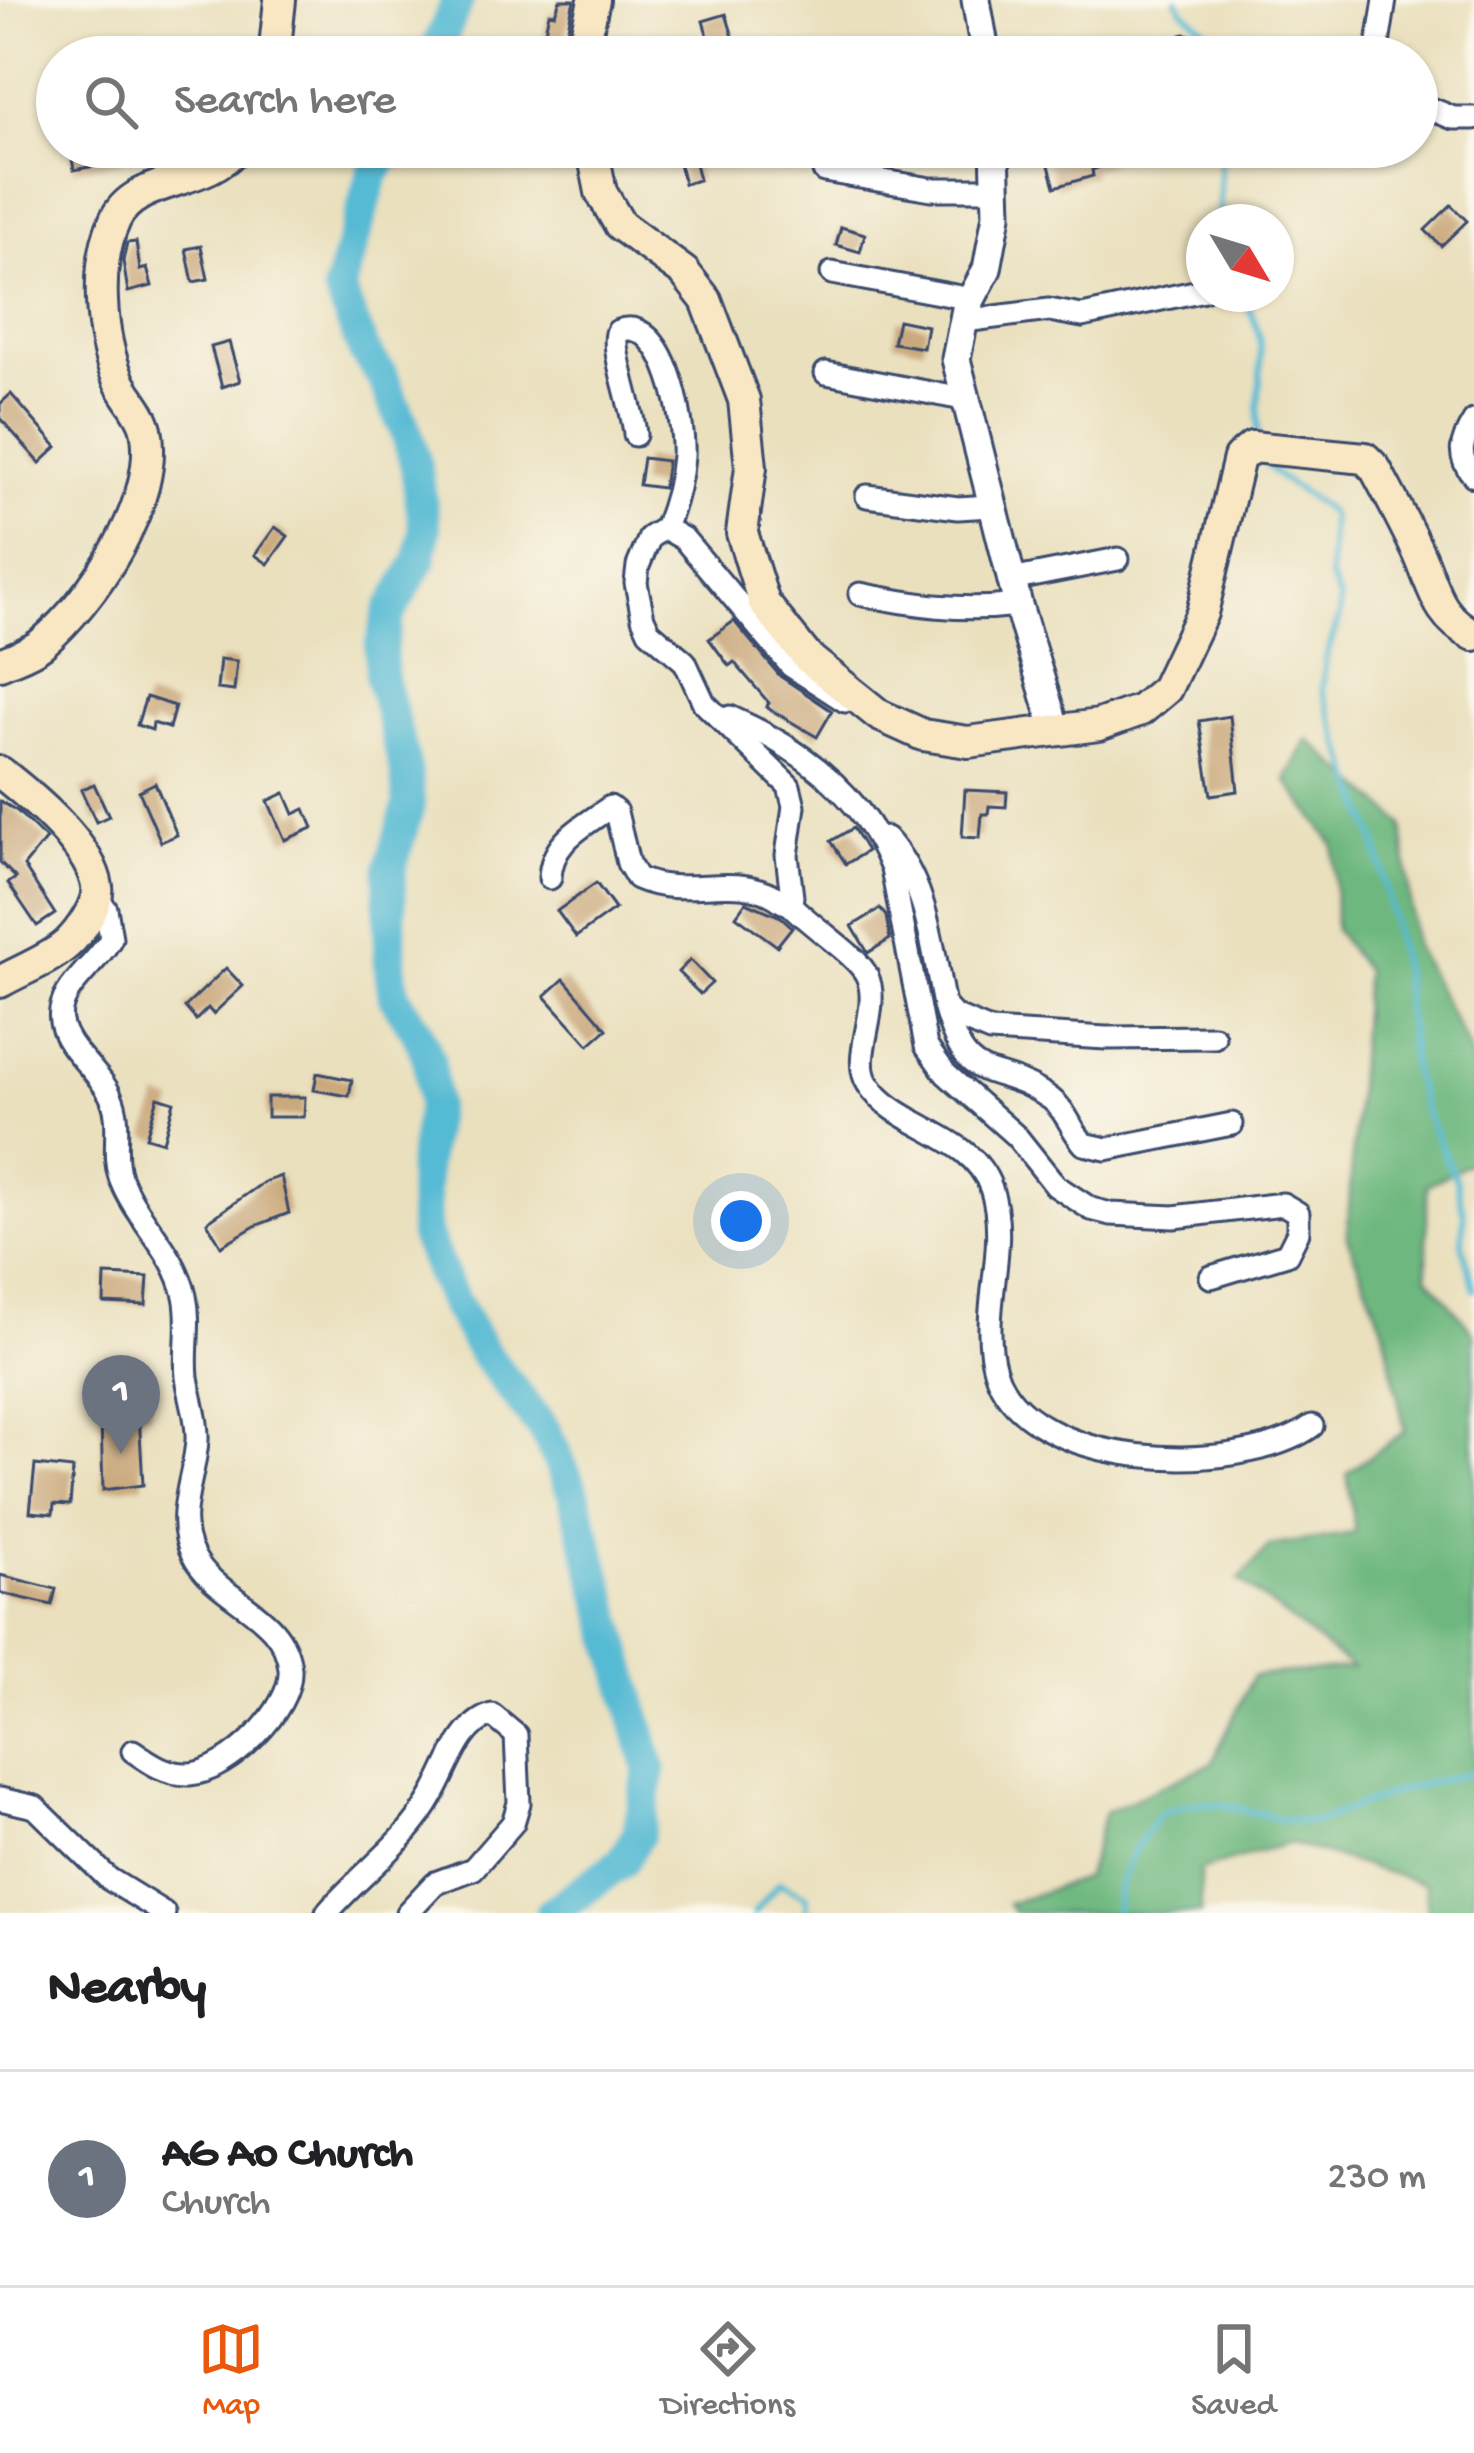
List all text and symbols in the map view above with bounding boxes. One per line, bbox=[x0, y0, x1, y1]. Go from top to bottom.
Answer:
search box bbox=[36, 36, 1438, 168]
icon: search bbox=[78, 69, 144, 135]
text: Search here bbox=[174, 76, 396, 129]
north arrow bbox=[1186, 204, 1294, 312]
your location bbox=[711, 1191, 771, 1251]
pin: 1 bbox=[82, 1355, 160, 1454]
text: Nearby bbox=[48, 1961, 206, 2021]
text: AG Ao Church bbox=[162, 2129, 413, 2182]
text: 1 bbox=[79, 2156, 95, 2202]
text: 230 m bbox=[1328, 2156, 1426, 2202]
text: Church bbox=[162, 2182, 270, 2228]
tab: Map bbox=[198, 2316, 264, 2426]
tab: Directions bbox=[661, 2316, 795, 2426]
tab: Saved bbox=[1191, 2316, 1276, 2426]

